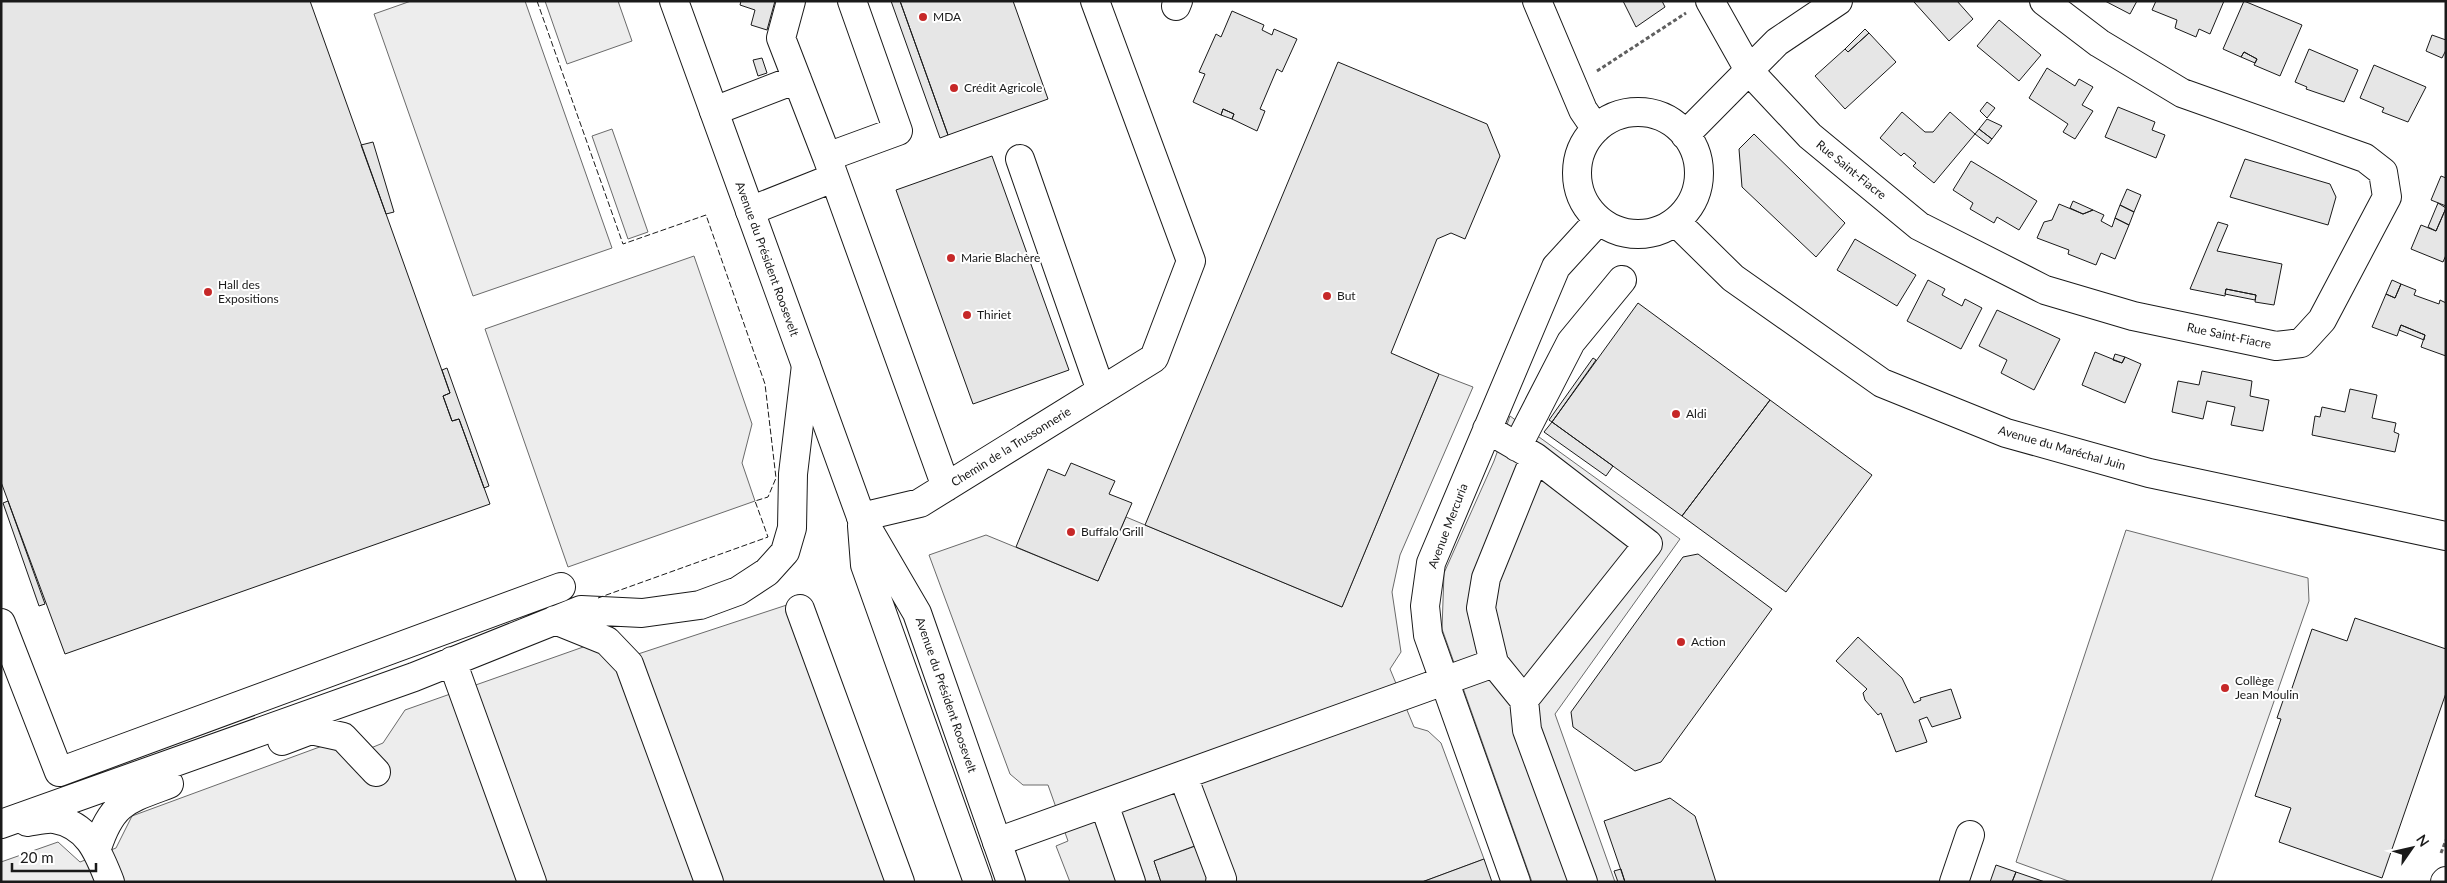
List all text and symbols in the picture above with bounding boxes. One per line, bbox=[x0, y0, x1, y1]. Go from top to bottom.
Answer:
place label: MDA bbox=[933, 9, 962, 24]
marker: MDA bbox=[917, 11, 929, 23]
place label: Crédit Agricole bbox=[964, 80, 1042, 95]
marker: Crédit Agricole bbox=[948, 82, 960, 94]
street label: Rue Saint-Fiacre bbox=[1813, 137, 1889, 202]
street label: Avenue du Président Roosevelt bbox=[732, 179, 803, 339]
place label: Marie Blachère bbox=[961, 250, 1040, 265]
marker: Marie Blachère bbox=[945, 252, 957, 264]
place label: Hall des Expositions bbox=[218, 277, 279, 306]
marker: Hall des Expositions bbox=[202, 286, 214, 298]
place label: But bbox=[1337, 288, 1356, 303]
marker: But bbox=[1321, 290, 1333, 302]
place label: Thiriet bbox=[977, 307, 1012, 322]
marker: Thiriet bbox=[961, 309, 973, 321]
street label: Rue Saint-Fiacre bbox=[2186, 319, 2273, 352]
street label: Chemin de la Trussonnerie bbox=[948, 404, 1073, 490]
place label: Aldi bbox=[1686, 406, 1707, 421]
marker: Aldi bbox=[1670, 408, 1682, 420]
street label: Avenue du Maréchal Juin bbox=[1997, 422, 2128, 473]
street label: Avenue Mercuria bbox=[1424, 481, 1471, 570]
place label: Buffalo Grill bbox=[1081, 524, 1144, 539]
marker: Buffalo Grill bbox=[1065, 526, 1077, 538]
street label: Avenue du Président Roosevelt bbox=[913, 615, 980, 775]
place label: Action bbox=[1691, 634, 1726, 649]
marker: Action bbox=[1675, 636, 1687, 648]
place label: Collège Jean Moulin bbox=[2235, 673, 2299, 702]
marker: Collège Jean Moulin bbox=[2219, 682, 2231, 694]
north arrow bbox=[2387, 823, 2437, 873]
text: N bbox=[2413, 831, 2433, 850]
scale bar bbox=[12, 840, 96, 872]
text: 20 m bbox=[20, 848, 54, 866]

